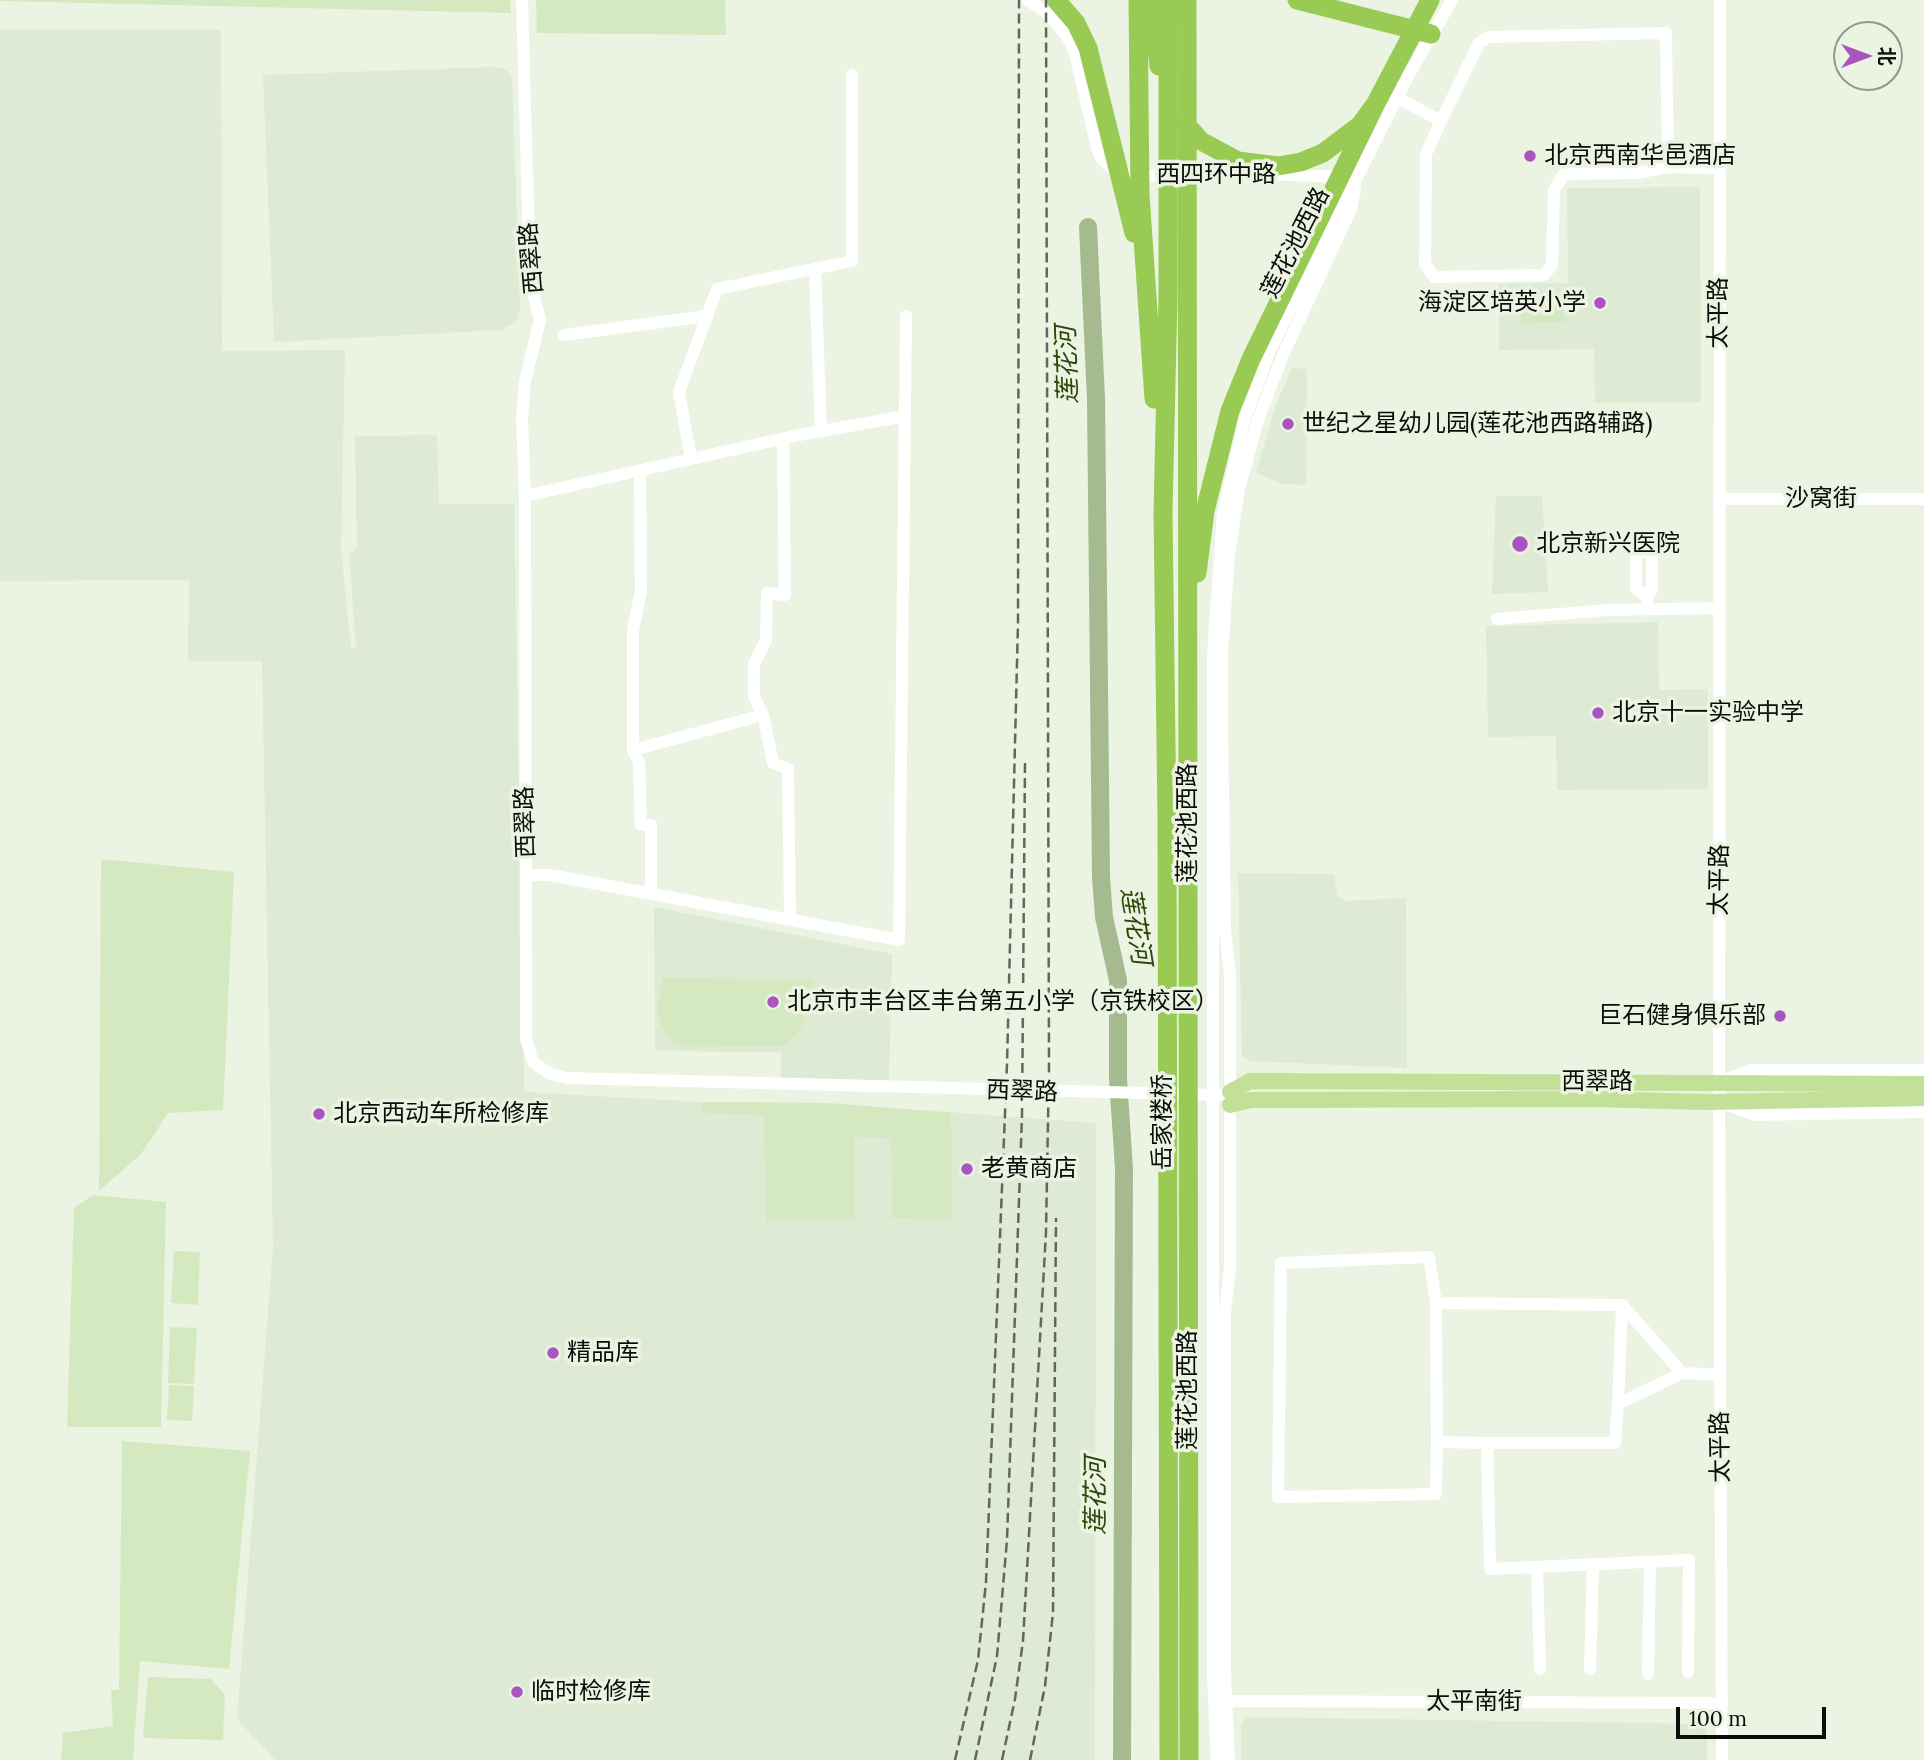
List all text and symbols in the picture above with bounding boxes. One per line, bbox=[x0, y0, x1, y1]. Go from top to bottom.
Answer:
north arrow bbox=[1833, 21, 1903, 91]
text: 北 bbox=[1875, 46, 1899, 66]
place label: 北京西南华邑酒店 bbox=[1544, 142, 1736, 170]
marker: 北京西南华邑酒店 bbox=[1522, 148, 1538, 164]
street label: 西四环中路 bbox=[1156, 161, 1276, 189]
street label: 莲花池西路 bbox=[1256, 183, 1336, 303]
street label: 西翠路 bbox=[515, 221, 549, 295]
street label: 太平路 bbox=[1705, 277, 1733, 349]
place label: 海淀区培英小学 bbox=[1418, 289, 1586, 317]
marker: 海淀区培英小学 bbox=[1592, 295, 1608, 311]
water label: 莲花河 bbox=[1051, 325, 1085, 405]
place label: 世纪之星幼儿园(莲花池西路辅路) bbox=[1302, 410, 1653, 438]
marker: 世纪之星幼儿园(莲花池西路辅路) bbox=[1280, 416, 1296, 432]
street label: 沙窝街 bbox=[1785, 485, 1857, 513]
place label: 北京新兴医院 bbox=[1536, 530, 1680, 558]
marker: 北京新兴医院 bbox=[1510, 534, 1530, 554]
place label: 北京十一实验中学 bbox=[1612, 699, 1804, 727]
marker: 北京十一实验中学 bbox=[1590, 705, 1606, 721]
street label: 莲花池西路 bbox=[1174, 763, 1202, 883]
street label: 西翠路 bbox=[510, 786, 542, 858]
street label: 太平路 bbox=[1705, 844, 1735, 916]
water label: 莲花河 bbox=[1113, 885, 1157, 967]
place label: 北京市丰台区丰台第五小学（京铁校区） bbox=[787, 988, 1219, 1016]
marker: 北京市丰台区丰台第五小学（京铁校区） bbox=[765, 994, 781, 1010]
place label: 巨石健身俱乐部 bbox=[1598, 1002, 1766, 1030]
marker: 巨石健身俱乐部 bbox=[1772, 1008, 1788, 1024]
street label: 西翠路 bbox=[1561, 1068, 1633, 1096]
street label: 岳家楼桥 bbox=[1149, 1074, 1177, 1170]
street label: 西翠路 bbox=[986, 1076, 1058, 1108]
place label: 北京西动车所检修库 bbox=[333, 1100, 549, 1128]
marker: 北京西动车所检修库 bbox=[311, 1106, 327, 1122]
place label: 老黄商店 bbox=[981, 1155, 1077, 1183]
marker: 老黄商店 bbox=[959, 1161, 975, 1177]
street label: 莲花池西路 bbox=[1174, 1330, 1202, 1450]
place label: 精品库 bbox=[567, 1339, 639, 1367]
marker: 精品库 bbox=[545, 1345, 561, 1361]
street label: 太平路 bbox=[1706, 1411, 1736, 1483]
water label: 莲花河 bbox=[1081, 1457, 1113, 1535]
place label: 临时检修库 bbox=[531, 1678, 651, 1706]
marker: 临时检修库 bbox=[509, 1684, 525, 1700]
street label: 太平南街 bbox=[1426, 1688, 1522, 1716]
scale bar bbox=[1679, 1694, 1829, 1738]
text: 100 m bbox=[1689, 1705, 1747, 1732]

